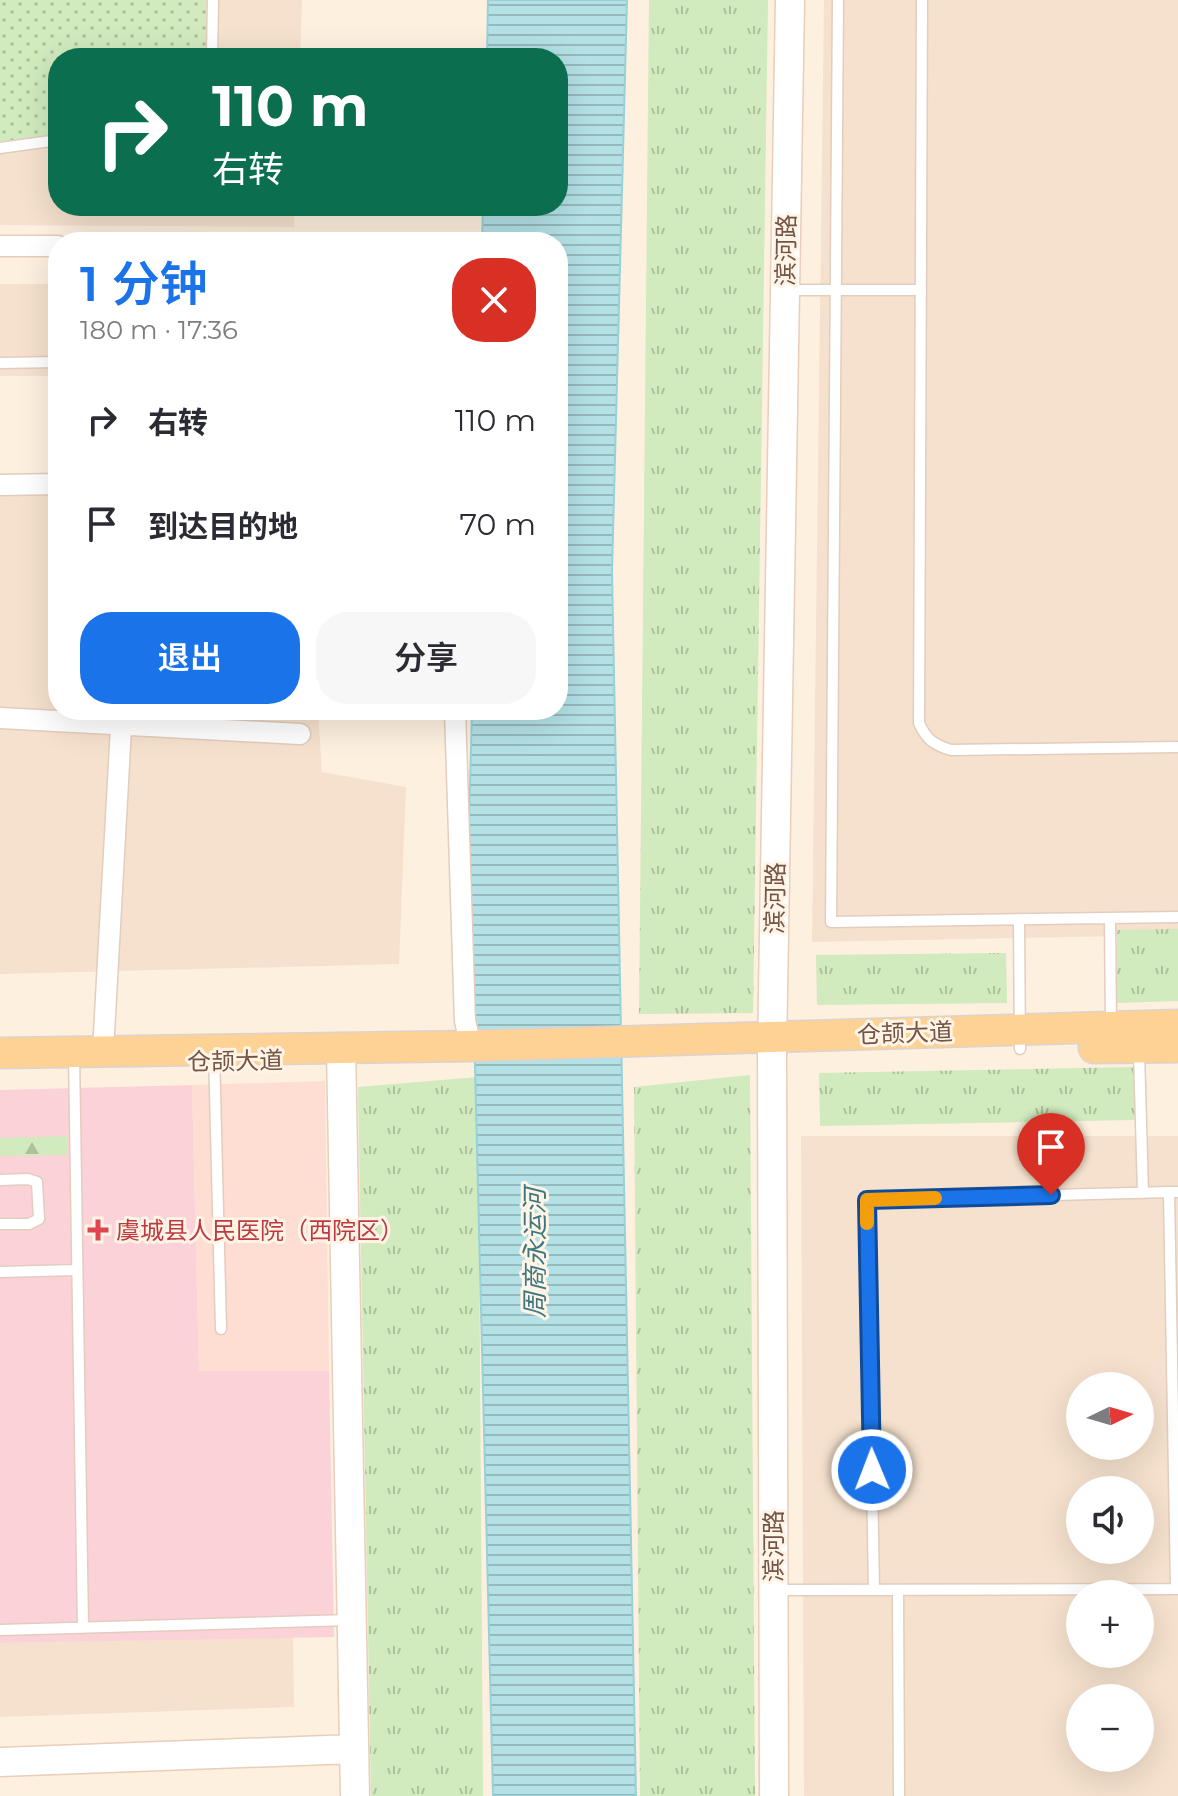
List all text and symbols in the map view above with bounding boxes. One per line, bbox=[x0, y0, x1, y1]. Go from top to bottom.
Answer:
text: 110 m bbox=[212, 72, 369, 140]
icon: right bbox=[80, 80, 184, 184]
text: 右转 bbox=[212, 147, 284, 191]
street label: 滨河路 bbox=[771, 214, 801, 286]
text: 1 分钟 bbox=[80, 255, 208, 313]
button: close bbox=[452, 258, 536, 342]
text: 180 m · 17:36 bbox=[80, 314, 238, 346]
icon: right bbox=[80, 398, 124, 442]
text: 110 m bbox=[455, 402, 536, 439]
text: 右转 bbox=[148, 404, 208, 441]
icon: arrive bbox=[80, 502, 124, 546]
text: 70 m bbox=[459, 506, 536, 543]
text: 到达目的地 bbox=[148, 508, 298, 545]
button: 退出 bbox=[80, 612, 300, 704]
button: 分享 bbox=[316, 612, 536, 704]
street label: 滨河路 bbox=[760, 862, 790, 934]
street label: 仓颉大道 bbox=[857, 1017, 953, 1049]
street label: 仓颉大道 bbox=[187, 1046, 283, 1076]
pin bbox=[1017, 1113, 1085, 1195]
icon: arrive bbox=[1029, 1125, 1073, 1169]
water label: 周商永运河 bbox=[519, 1183, 551, 1318]
place label: 虞城县人民医院（西院区） bbox=[116, 1216, 404, 1245]
marker: 虞城县人民医院（西院区） bbox=[87, 1219, 109, 1241]
north arrow bbox=[1066, 1372, 1154, 1460]
map controls bbox=[1066, 1372, 1154, 1772]
position arrow bbox=[830, 1428, 914, 1512]
button: sound bbox=[1066, 1476, 1154, 1564]
street label: 滨河路 bbox=[759, 1510, 788, 1582]
button: + bbox=[1066, 1580, 1154, 1668]
button: − bbox=[1066, 1684, 1154, 1772]

